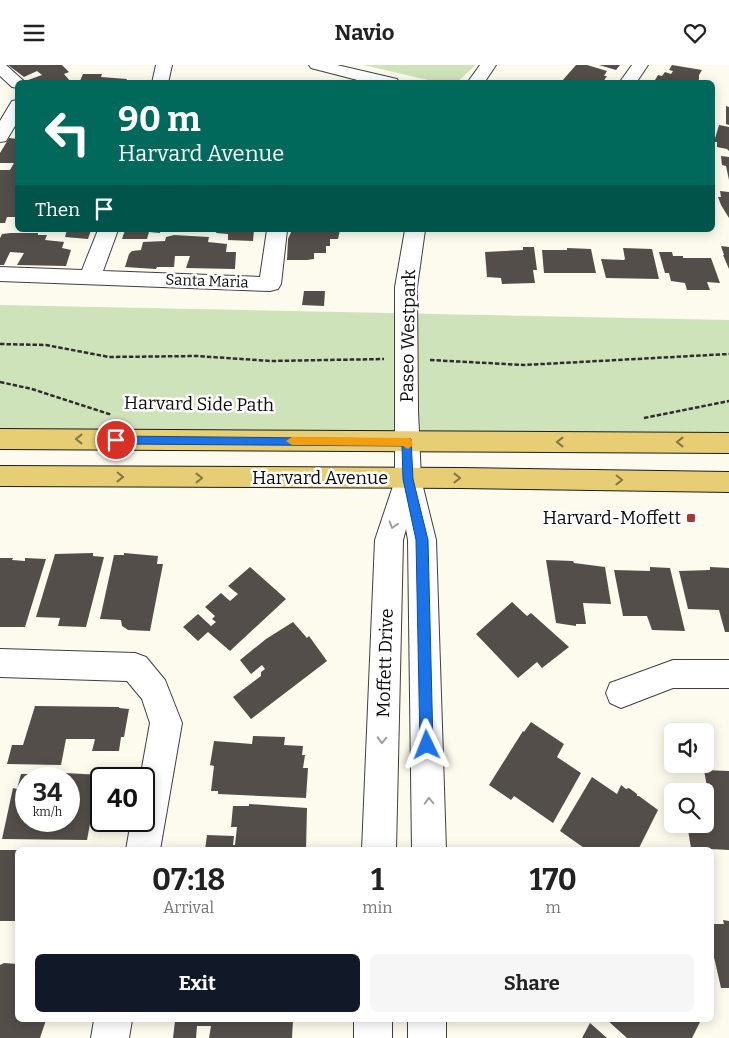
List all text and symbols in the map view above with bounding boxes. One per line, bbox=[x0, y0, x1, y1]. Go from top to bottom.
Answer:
icon: menu bbox=[20, 19, 48, 47]
text: Navio bbox=[334, 19, 395, 46]
icon: heart bbox=[681, 19, 709, 47]
text: 90 m bbox=[118, 98, 201, 140]
icon: left bbox=[35, 100, 100, 165]
text: Harvard Avenue bbox=[118, 140, 284, 167]
icon: arrive bbox=[90, 195, 118, 223]
text: Then bbox=[35, 198, 80, 221]
street label: Paseo Westpark bbox=[396, 269, 420, 403]
street label: Santa Maria bbox=[165, 271, 249, 291]
street label: Harvard Side Path bbox=[124, 392, 274, 416]
pin bbox=[95, 419, 137, 461]
icon: arrive bbox=[102, 426, 130, 454]
one-way arrow bbox=[75, 434, 83, 445]
one-way arrow bbox=[556, 437, 564, 447]
one-way arrow bbox=[676, 437, 684, 447]
street label: Harvard Avenue bbox=[252, 467, 388, 489]
one-way arrow bbox=[117, 472, 125, 482]
one-way arrow bbox=[196, 473, 204, 483]
one-way arrow bbox=[454, 473, 461, 483]
one-way arrow bbox=[616, 475, 624, 485]
place label: Harvard-Moffett bbox=[543, 507, 681, 529]
marker: Harvard-Moffett bbox=[685, 512, 697, 524]
one-way arrow bbox=[389, 521, 399, 529]
street label: Moffett Drive bbox=[372, 608, 398, 718]
position arrow bbox=[400, 718, 452, 770]
map controls bbox=[664, 723, 714, 833]
button: sound bbox=[664, 723, 714, 773]
one-way arrow bbox=[377, 736, 388, 744]
speed limit sign: 40 bbox=[90, 767, 155, 832]
text: 34 bbox=[33, 778, 62, 808]
button: search bbox=[664, 783, 714, 833]
one-way arrow bbox=[423, 797, 434, 805]
text: km/h bbox=[33, 805, 62, 819]
text: 07:18 bbox=[152, 862, 225, 898]
text: 1 bbox=[371, 862, 384, 898]
text: 170 bbox=[530, 862, 577, 898]
text: Arrival bbox=[163, 898, 214, 917]
text: min bbox=[362, 898, 393, 917]
text: m bbox=[546, 898, 561, 917]
button: Exit bbox=[35, 954, 360, 1012]
button: Share bbox=[370, 954, 694, 1012]

